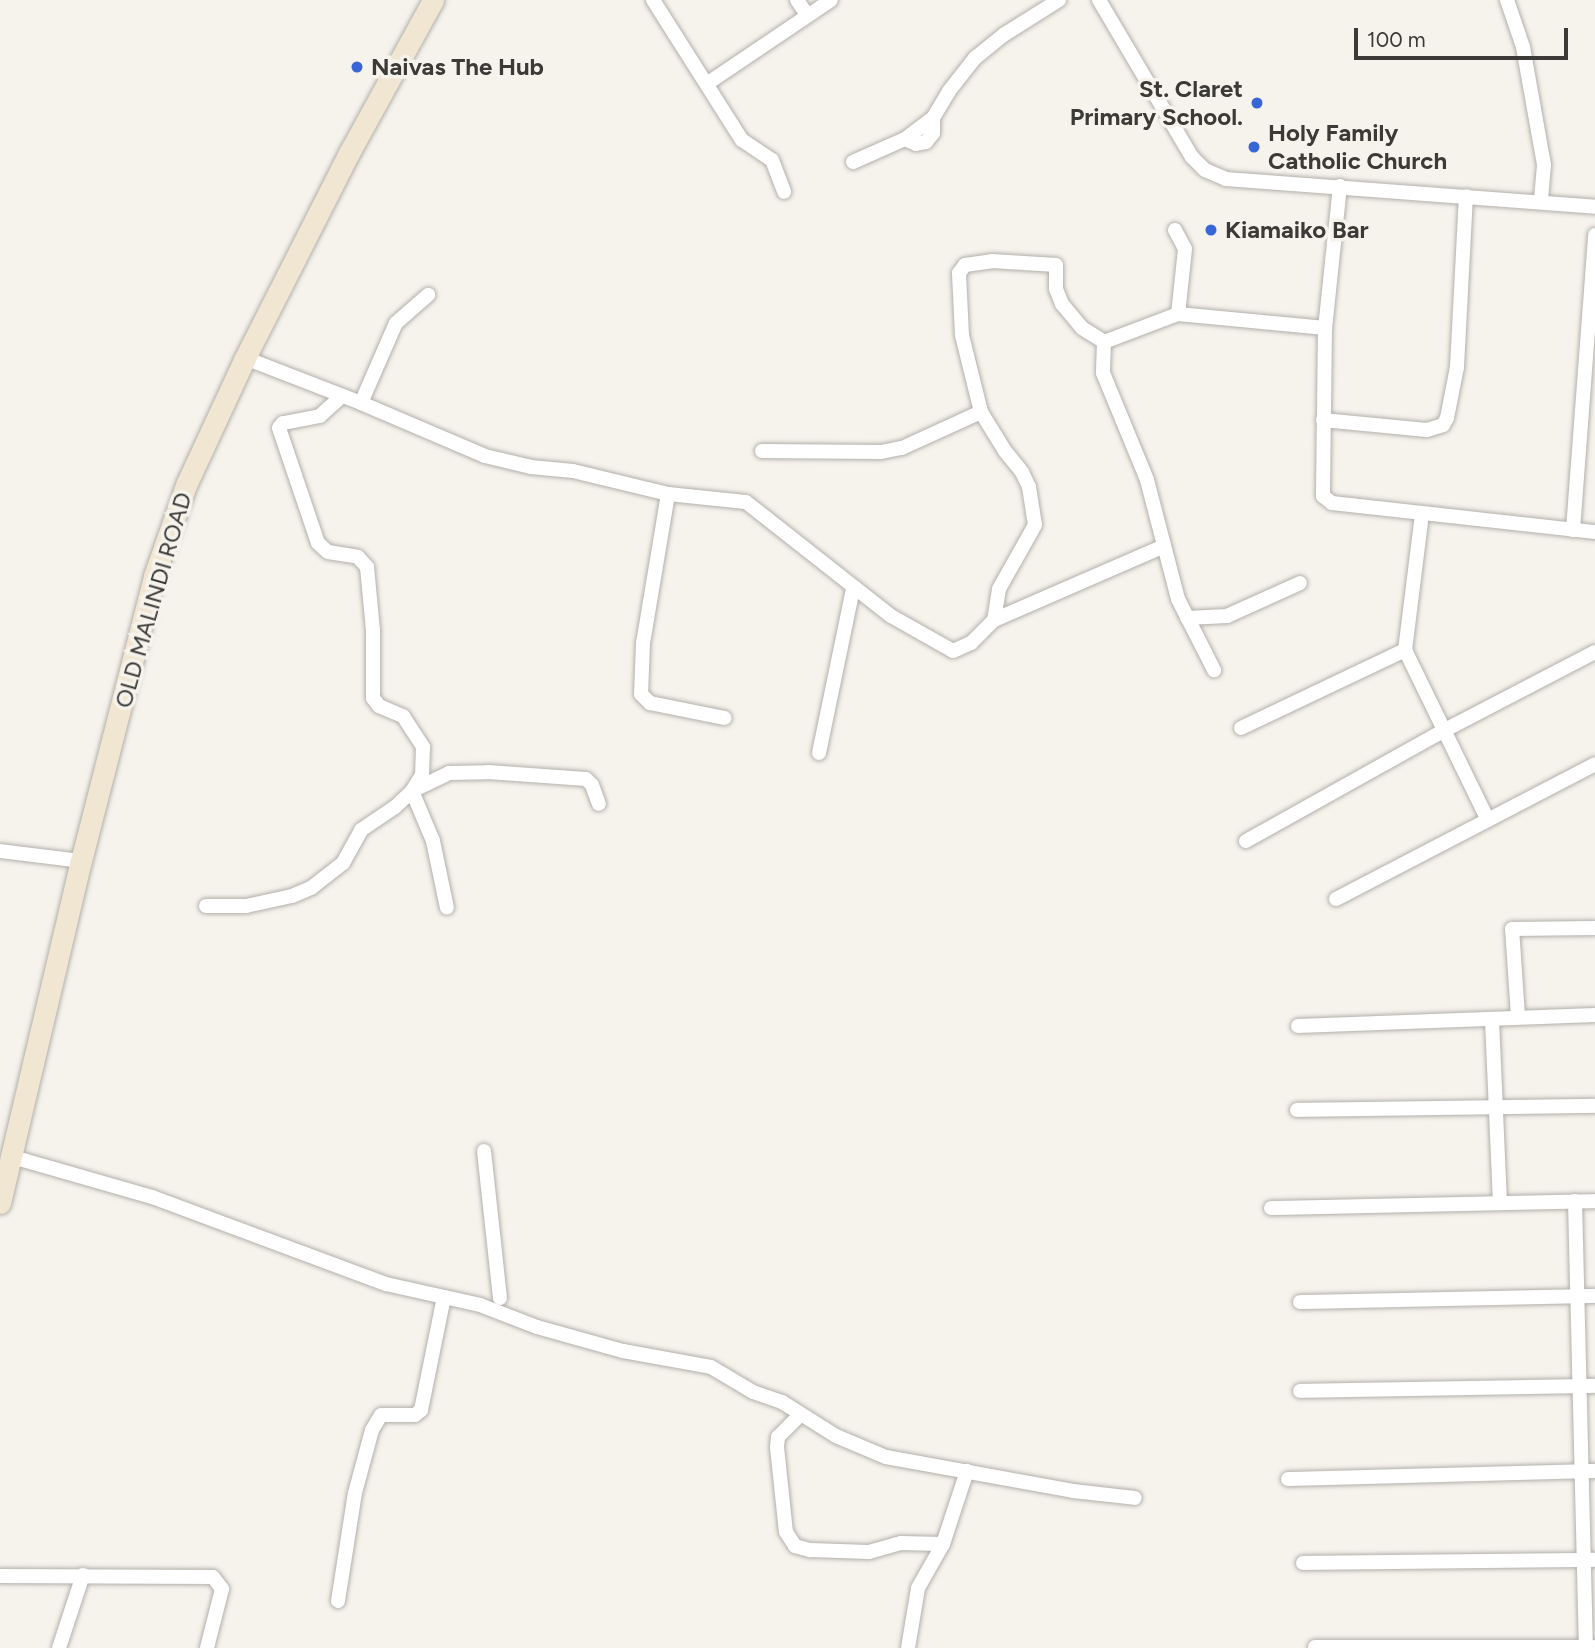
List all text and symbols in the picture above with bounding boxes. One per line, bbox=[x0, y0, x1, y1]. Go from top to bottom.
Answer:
scale bar bbox=[1357, 14, 1570, 58]
text: 100 m bbox=[1367, 27, 1426, 52]
place label: Naivas The Hub bbox=[371, 53, 544, 81]
marker: Naivas The Hub bbox=[349, 59, 365, 75]
place label: St. Claret Primary School. bbox=[1070, 75, 1243, 131]
marker: St. Claret Primary School. bbox=[1249, 95, 1265, 111]
place label: Holy Family Catholic Church bbox=[1268, 119, 1447, 175]
marker: Holy Family Catholic Church bbox=[1246, 139, 1262, 155]
place label: Kiamaiko Bar bbox=[1225, 216, 1369, 244]
marker: Kiamaiko Bar bbox=[1203, 222, 1219, 238]
street label: OLD MALINDI ROAD bbox=[108, 489, 198, 711]

